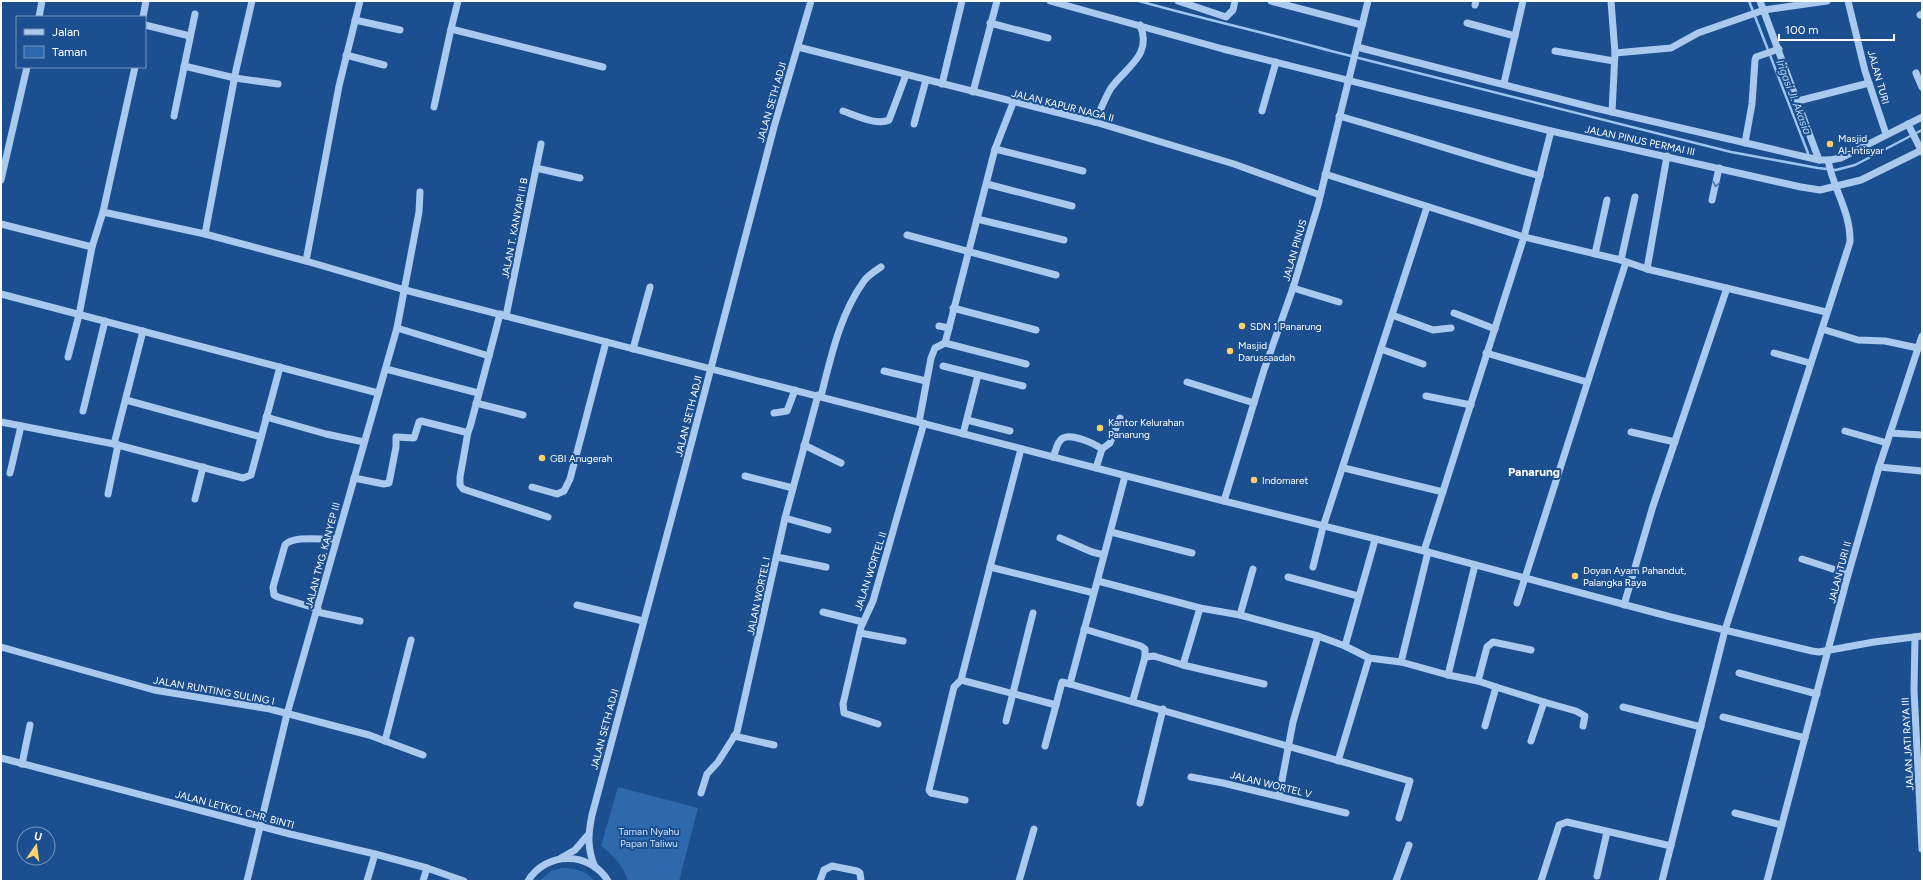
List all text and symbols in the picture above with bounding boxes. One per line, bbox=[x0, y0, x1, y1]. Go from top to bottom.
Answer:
legend bbox=[16, 16, 146, 68]
scale bar bbox=[1779, 16, 1894, 42]
text: 100 m bbox=[1785, 23, 1819, 37]
text: Jalan bbox=[52, 25, 80, 39]
text: Taman bbox=[52, 45, 87, 59]
street label: JALAN TURI bbox=[1865, 49, 1892, 106]
water label: Irigasi Jl. Akasia bbox=[1773, 58, 1814, 137]
street label: JALAN SETH ADJI bbox=[754, 60, 789, 144]
street label: JALAN KAPUR NAGA II bbox=[1010, 86, 1115, 124]
street label: JALAN PINUS PERMAI III bbox=[1584, 122, 1696, 159]
place label: Masjid Al-Intisyar bbox=[1838, 132, 1884, 157]
marker: Masjid Al-Intisyar bbox=[1825, 139, 1835, 149]
street label: JALAN T. KANYAPI II B bbox=[498, 177, 531, 280]
one-way arrow bbox=[1712, 181, 1720, 187]
street label: JALAN PINUS bbox=[1279, 218, 1309, 282]
place label: SDN 1 Panarung bbox=[1250, 320, 1322, 333]
marker: SDN 1 Panarung bbox=[1237, 321, 1247, 331]
place label: Masjid Darussaadah bbox=[1238, 339, 1295, 364]
marker: Masjid Darussaadah bbox=[1225, 346, 1235, 356]
street label: JALAN SETH ADJI bbox=[672, 374, 705, 458]
place label: Kantor Kelurahan Panarung bbox=[1108, 416, 1185, 441]
marker: Kantor Kelurahan Panarung bbox=[1095, 423, 1105, 433]
place label: GBI Anugerah bbox=[550, 452, 613, 465]
marker: GBI Anugerah bbox=[537, 453, 547, 463]
district label: Panarung bbox=[1508, 465, 1560, 479]
place label: Indomaret bbox=[1262, 474, 1308, 487]
marker: Indomaret bbox=[1249, 475, 1259, 485]
street label: JALAN TMG. KANYEP III bbox=[302, 501, 343, 610]
street label: JALAN WORTEL II bbox=[852, 530, 889, 612]
street label: JALAN TURI II bbox=[1825, 540, 1854, 605]
street label: JALAN WORTEL I bbox=[744, 556, 773, 636]
place label: Doyan Ayam Pahandut, Palangka Raya bbox=[1583, 564, 1686, 589]
marker: Doyan Ayam Pahandut, Palangka Raya bbox=[1570, 571, 1580, 581]
street label: JALAN RUNTING SULING I bbox=[152, 673, 276, 708]
street label: JALAN SETH ADJI bbox=[587, 687, 622, 771]
street label: JALAN JATI RAYA III bbox=[1899, 697, 1916, 791]
street label: JALAN WORTEL V bbox=[1229, 768, 1313, 801]
street label: JALAN LETKOL CHR. BINTI bbox=[174, 787, 296, 832]
park label: Taman Nyahu Papan Taliwu bbox=[619, 825, 679, 850]
north arrow bbox=[16, 826, 56, 866]
text: U bbox=[33, 830, 44, 844]

